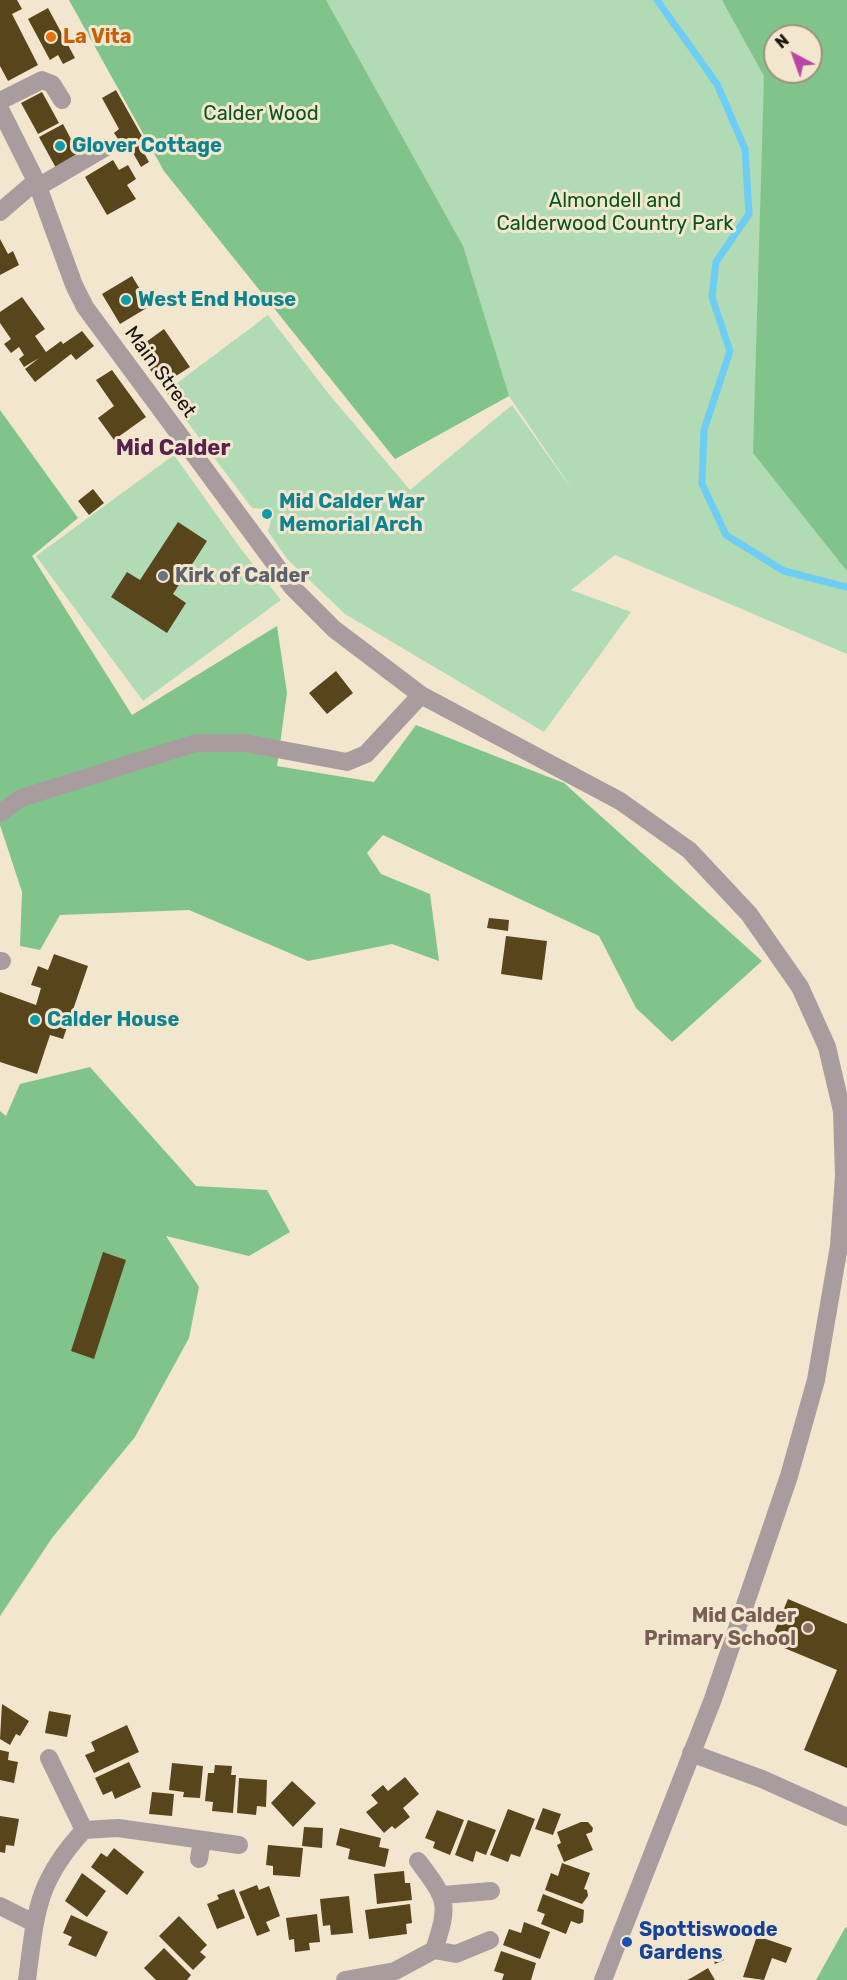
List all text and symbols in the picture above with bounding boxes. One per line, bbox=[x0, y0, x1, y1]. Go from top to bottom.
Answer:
north arrow bbox=[763, 24, 823, 84]
place label: La Vita bbox=[63, 25, 132, 49]
marker: La Vita bbox=[44, 30, 58, 44]
text: N bbox=[772, 31, 793, 52]
park label: Calder Wood bbox=[203, 102, 319, 126]
place label: Glover Cottage bbox=[72, 134, 222, 158]
marker: Glover Cottage bbox=[53, 139, 67, 153]
park label: Almondell and Calderwood Country Park bbox=[496, 189, 734, 236]
place label: West End House bbox=[138, 288, 296, 312]
marker: West End House bbox=[119, 293, 133, 307]
street label: Main Street bbox=[119, 322, 201, 422]
district label: Mid Calder bbox=[116, 436, 230, 462]
place label: Mid Calder War Memorial Arch bbox=[279, 490, 425, 537]
marker: Mid Calder War Memorial Arch bbox=[260, 507, 274, 521]
place label: Kirk of Calder bbox=[175, 564, 309, 588]
marker: Kirk of Calder bbox=[156, 569, 170, 583]
place label: Calder House bbox=[47, 1008, 179, 1032]
marker: Calder House bbox=[28, 1013, 42, 1027]
place label: Mid Calder Primary School bbox=[644, 1604, 796, 1651]
marker: Mid Calder Primary School bbox=[801, 1621, 815, 1635]
place label: Spottiswoode Gardens bbox=[639, 1918, 778, 1965]
marker: Spottiswoode Gardens bbox=[620, 1935, 634, 1949]

